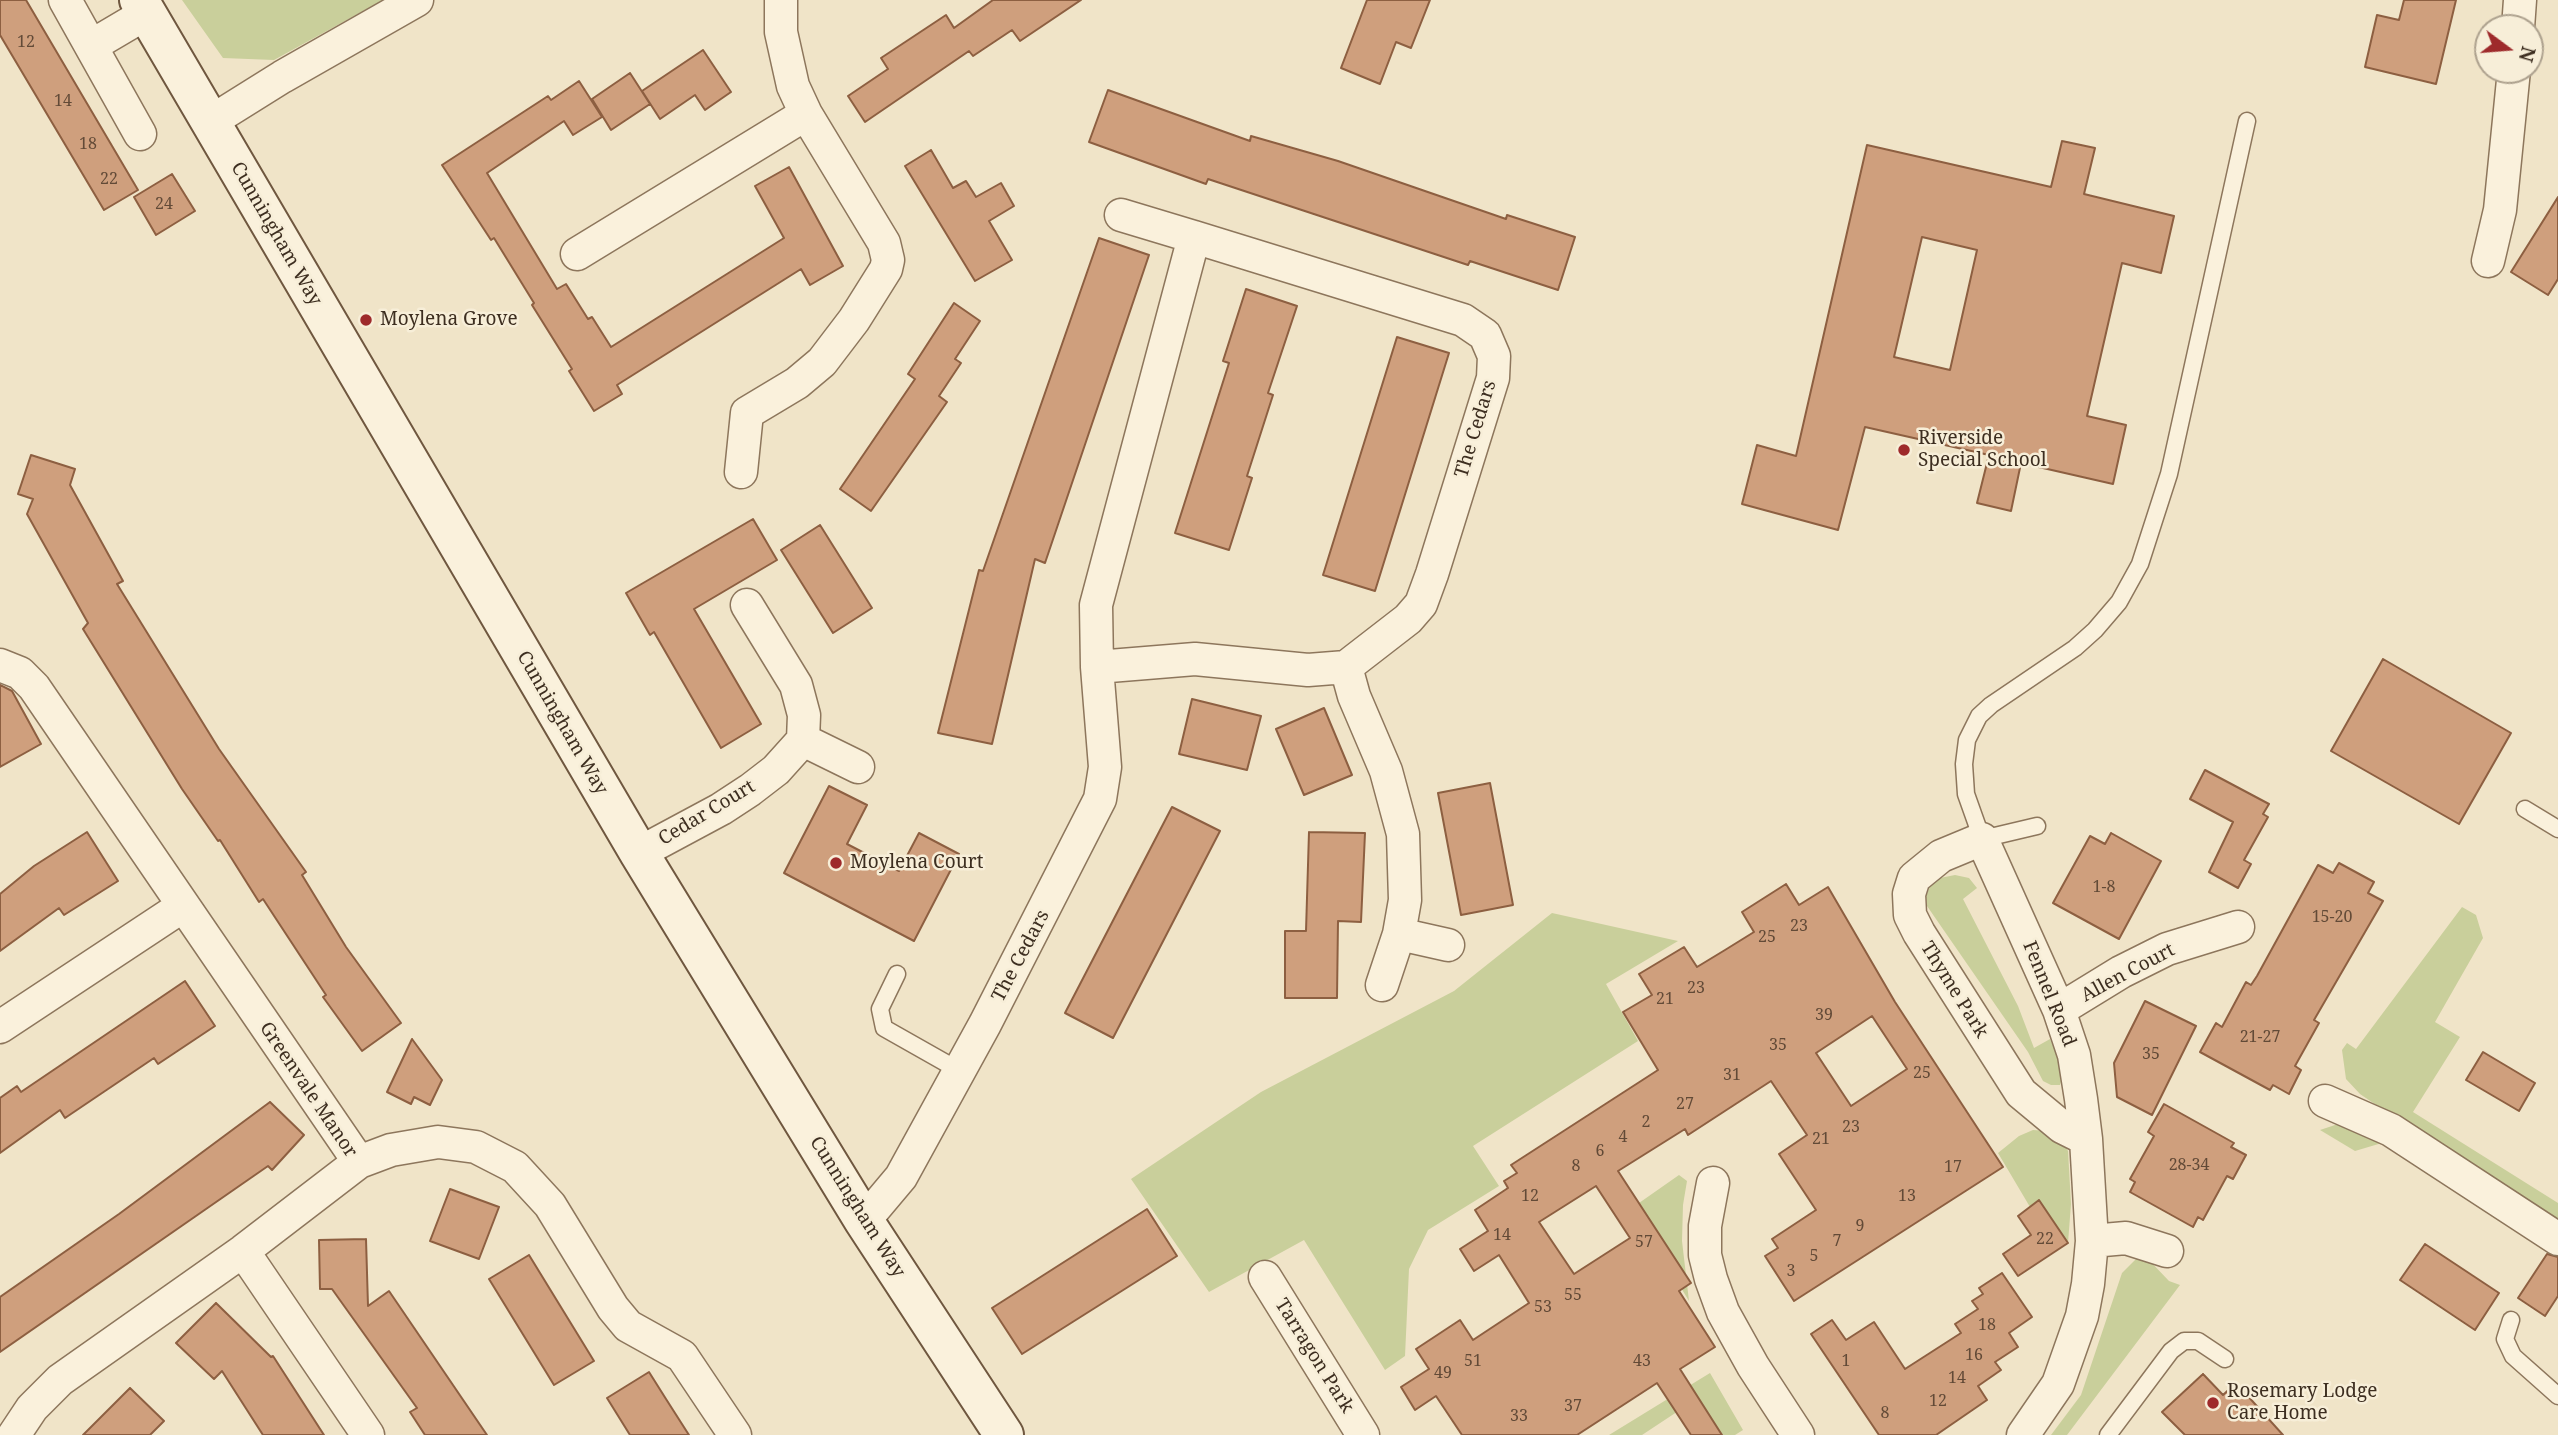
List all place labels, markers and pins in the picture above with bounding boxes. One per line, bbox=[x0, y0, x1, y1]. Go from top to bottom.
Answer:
place label: Moylena Grove bbox=[380, 309, 518, 331]
marker: Moylena Grove bbox=[358, 312, 374, 328]
place label: Riverside Special School bbox=[1918, 428, 2047, 472]
marker: Riverside Special School bbox=[1896, 442, 1912, 458]
place label: Moylena Court bbox=[850, 852, 983, 874]
marker: Moylena Court bbox=[828, 855, 844, 871]
place label: Rosemary Lodge Care Home bbox=[2227, 1381, 2377, 1425]
marker: Rosemary Lodge Care Home bbox=[2205, 1395, 2221, 1411]

